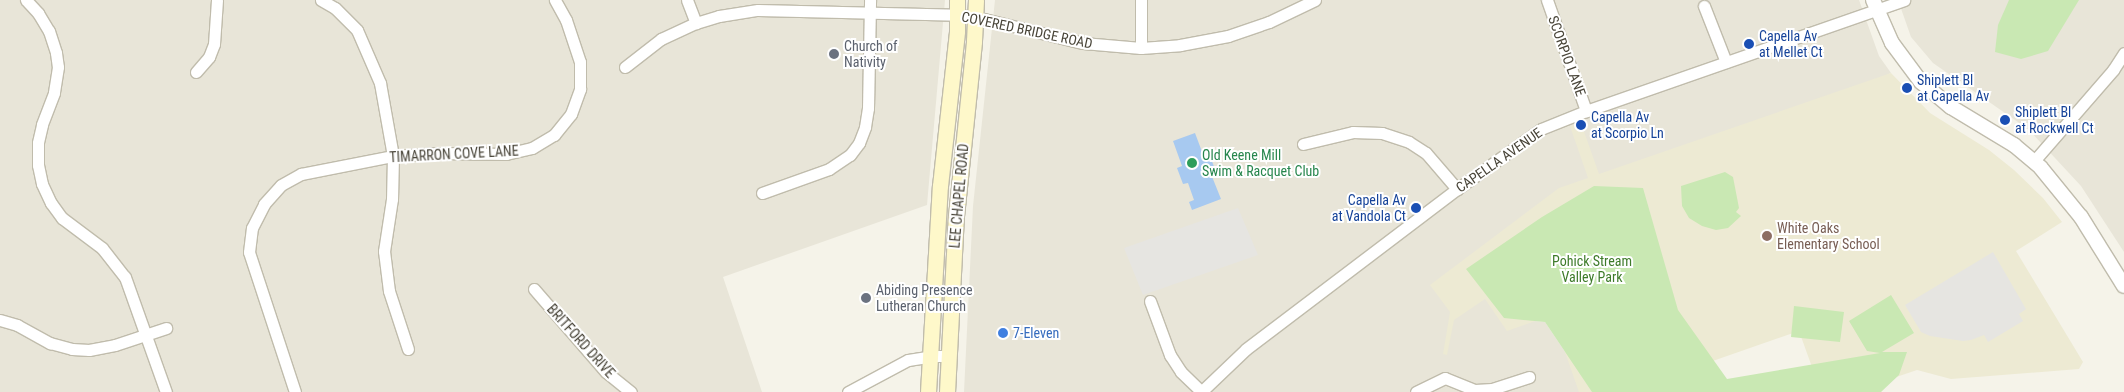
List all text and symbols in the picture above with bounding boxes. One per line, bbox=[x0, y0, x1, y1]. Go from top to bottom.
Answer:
street label: COVERED BRIDGE ROAD bbox=[960, 8, 1094, 52]
street label: SCORPIO LANE bbox=[1545, 13, 1589, 99]
place label: Capella Av at Mellet Ct bbox=[1759, 28, 1823, 60]
place label: Church of Nativity bbox=[844, 38, 897, 70]
marker: Capella Av at Mellet Ct bbox=[1743, 38, 1755, 50]
marker: Church of Nativity bbox=[828, 48, 840, 60]
place label: Shiplett Bl at Capella Av bbox=[1917, 72, 1989, 104]
marker: Shiplett Bl at Capella Av bbox=[1901, 82, 1913, 94]
place label: Shiplett Bl at Rockwell Ct bbox=[2015, 104, 2094, 136]
place label: Capella Av at Scorpio Ln bbox=[1591, 109, 1664, 142]
marker: Shiplett Bl at Rockwell Ct bbox=[1999, 114, 2011, 126]
marker: Capella Av at Scorpio Ln bbox=[1575, 119, 1587, 131]
street label: CAPELLA AVENUE bbox=[1453, 124, 1545, 196]
street label: TIMARRON COVE LANE bbox=[389, 142, 519, 166]
street label: LEE CHAPEL ROAD bbox=[946, 143, 972, 249]
place label: Old Keene Mill Swim & Racquet Club bbox=[1202, 147, 1319, 180]
marker: Old Keene Mill Swim & Racquet Club bbox=[1186, 157, 1198, 169]
place label: Capella Av at Vandola Ct bbox=[1332, 192, 1406, 224]
marker: Capella Av at Vandola Ct bbox=[1410, 202, 1422, 214]
place label: White Oaks Elementary School bbox=[1777, 220, 1880, 252]
marker: White Oaks Elementary School bbox=[1761, 230, 1773, 242]
park label: Pohick Stream Valley Park bbox=[1552, 253, 1632, 286]
place label: Abiding Presence Lutheran Church bbox=[876, 282, 972, 314]
marker: Abiding Presence Lutheran Church bbox=[860, 292, 872, 304]
street label: BRITFORD DRIVE bbox=[544, 301, 618, 381]
place label: 7-Eleven bbox=[1013, 325, 1059, 341]
marker: 7-Eleven bbox=[997, 327, 1009, 339]

